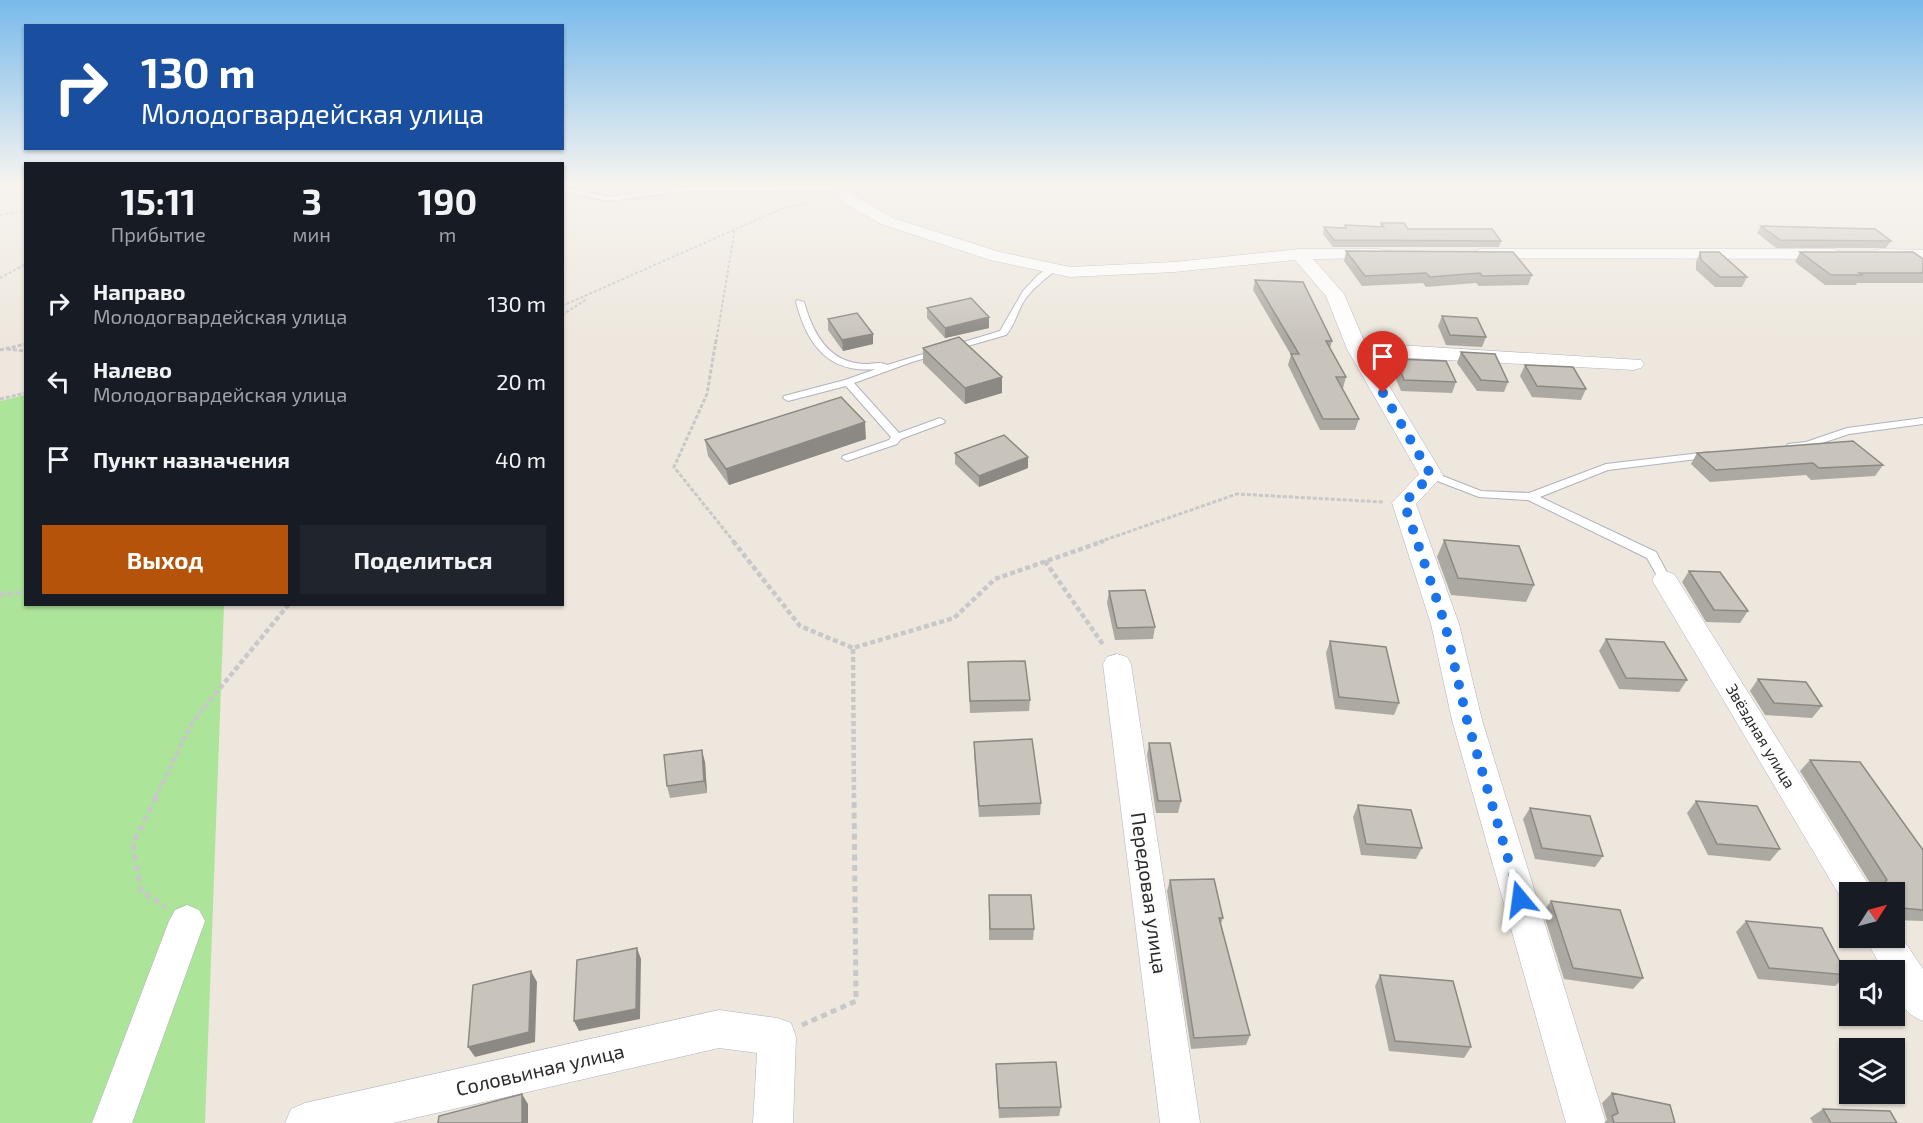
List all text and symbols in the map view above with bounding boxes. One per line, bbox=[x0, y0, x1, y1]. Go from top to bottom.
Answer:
text: 130 m bbox=[141, 46, 256, 96]
icon: right bbox=[42, 48, 120, 126]
text: Молодогвардейская улица bbox=[141, 97, 484, 129]
text: 15:11 bbox=[120, 179, 196, 222]
text: 3 bbox=[302, 179, 322, 222]
text: 190 bbox=[418, 179, 477, 222]
text: Прибытие bbox=[111, 222, 206, 246]
text: мин bbox=[293, 222, 331, 246]
text: m bbox=[439, 222, 456, 246]
text: Направо bbox=[93, 278, 186, 304]
icon: right bbox=[42, 287, 75, 320]
text: 130 m bbox=[488, 290, 546, 316]
text: Молодогвардейская улица bbox=[93, 304, 347, 328]
pin bbox=[1357, 331, 1408, 393]
icon: arrive bbox=[1366, 340, 1399, 373]
text: Налево bbox=[93, 356, 172, 382]
icon: left bbox=[42, 365, 75, 398]
text: 20 m bbox=[496, 368, 546, 394]
text: Молодогвардейская улица bbox=[93, 382, 347, 406]
icon: arrive bbox=[42, 443, 75, 476]
text: Пункт назначения bbox=[93, 446, 290, 472]
text: 40 m bbox=[495, 446, 546, 472]
button: Выход bbox=[42, 525, 288, 594]
button: Поделиться bbox=[300, 525, 546, 594]
street label: Звёздная улица bbox=[1722, 680, 1800, 792]
street label: Передовая улица bbox=[1126, 811, 1173, 975]
position arrow bbox=[1488, 867, 1552, 931]
north arrow bbox=[1839, 882, 1905, 948]
map controls bbox=[1839, 882, 1905, 1104]
button: sound bbox=[1839, 960, 1905, 1026]
street label: Соловьиная улица bbox=[453, 1038, 627, 1101]
button: layers bbox=[1839, 1038, 1905, 1104]

